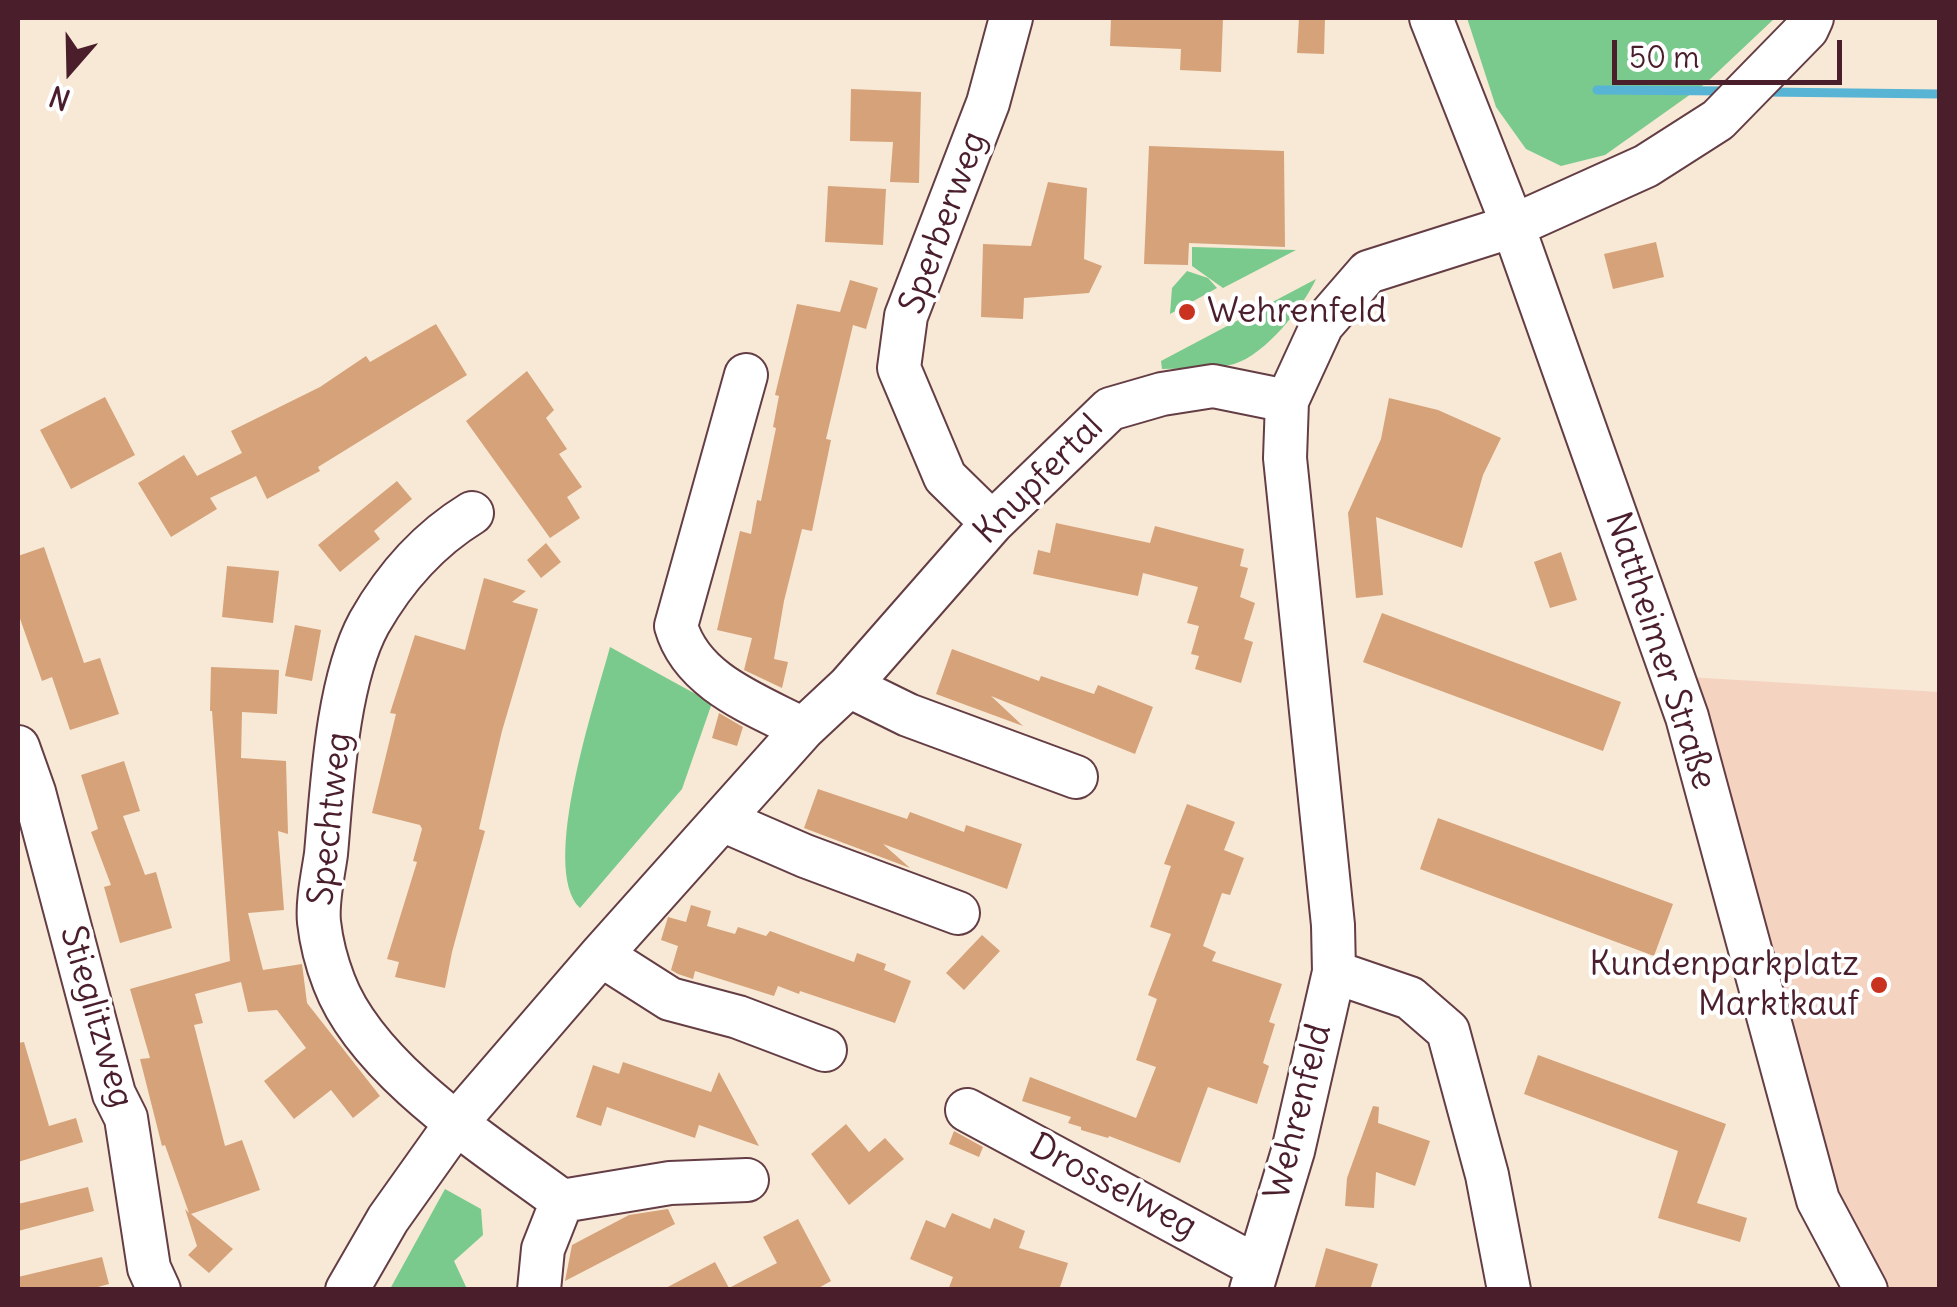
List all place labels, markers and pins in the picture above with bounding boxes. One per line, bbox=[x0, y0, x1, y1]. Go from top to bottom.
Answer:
place label: Wehrenfeld bbox=[1207, 291, 1387, 333]
marker: Wehrenfeld bbox=[1176, 301, 1198, 323]
place label: Kundenparkplatz Marktkauf bbox=[1589, 944, 1859, 1026]
marker: Kundenparkplatz Marktkauf bbox=[1868, 974, 1890, 996]

